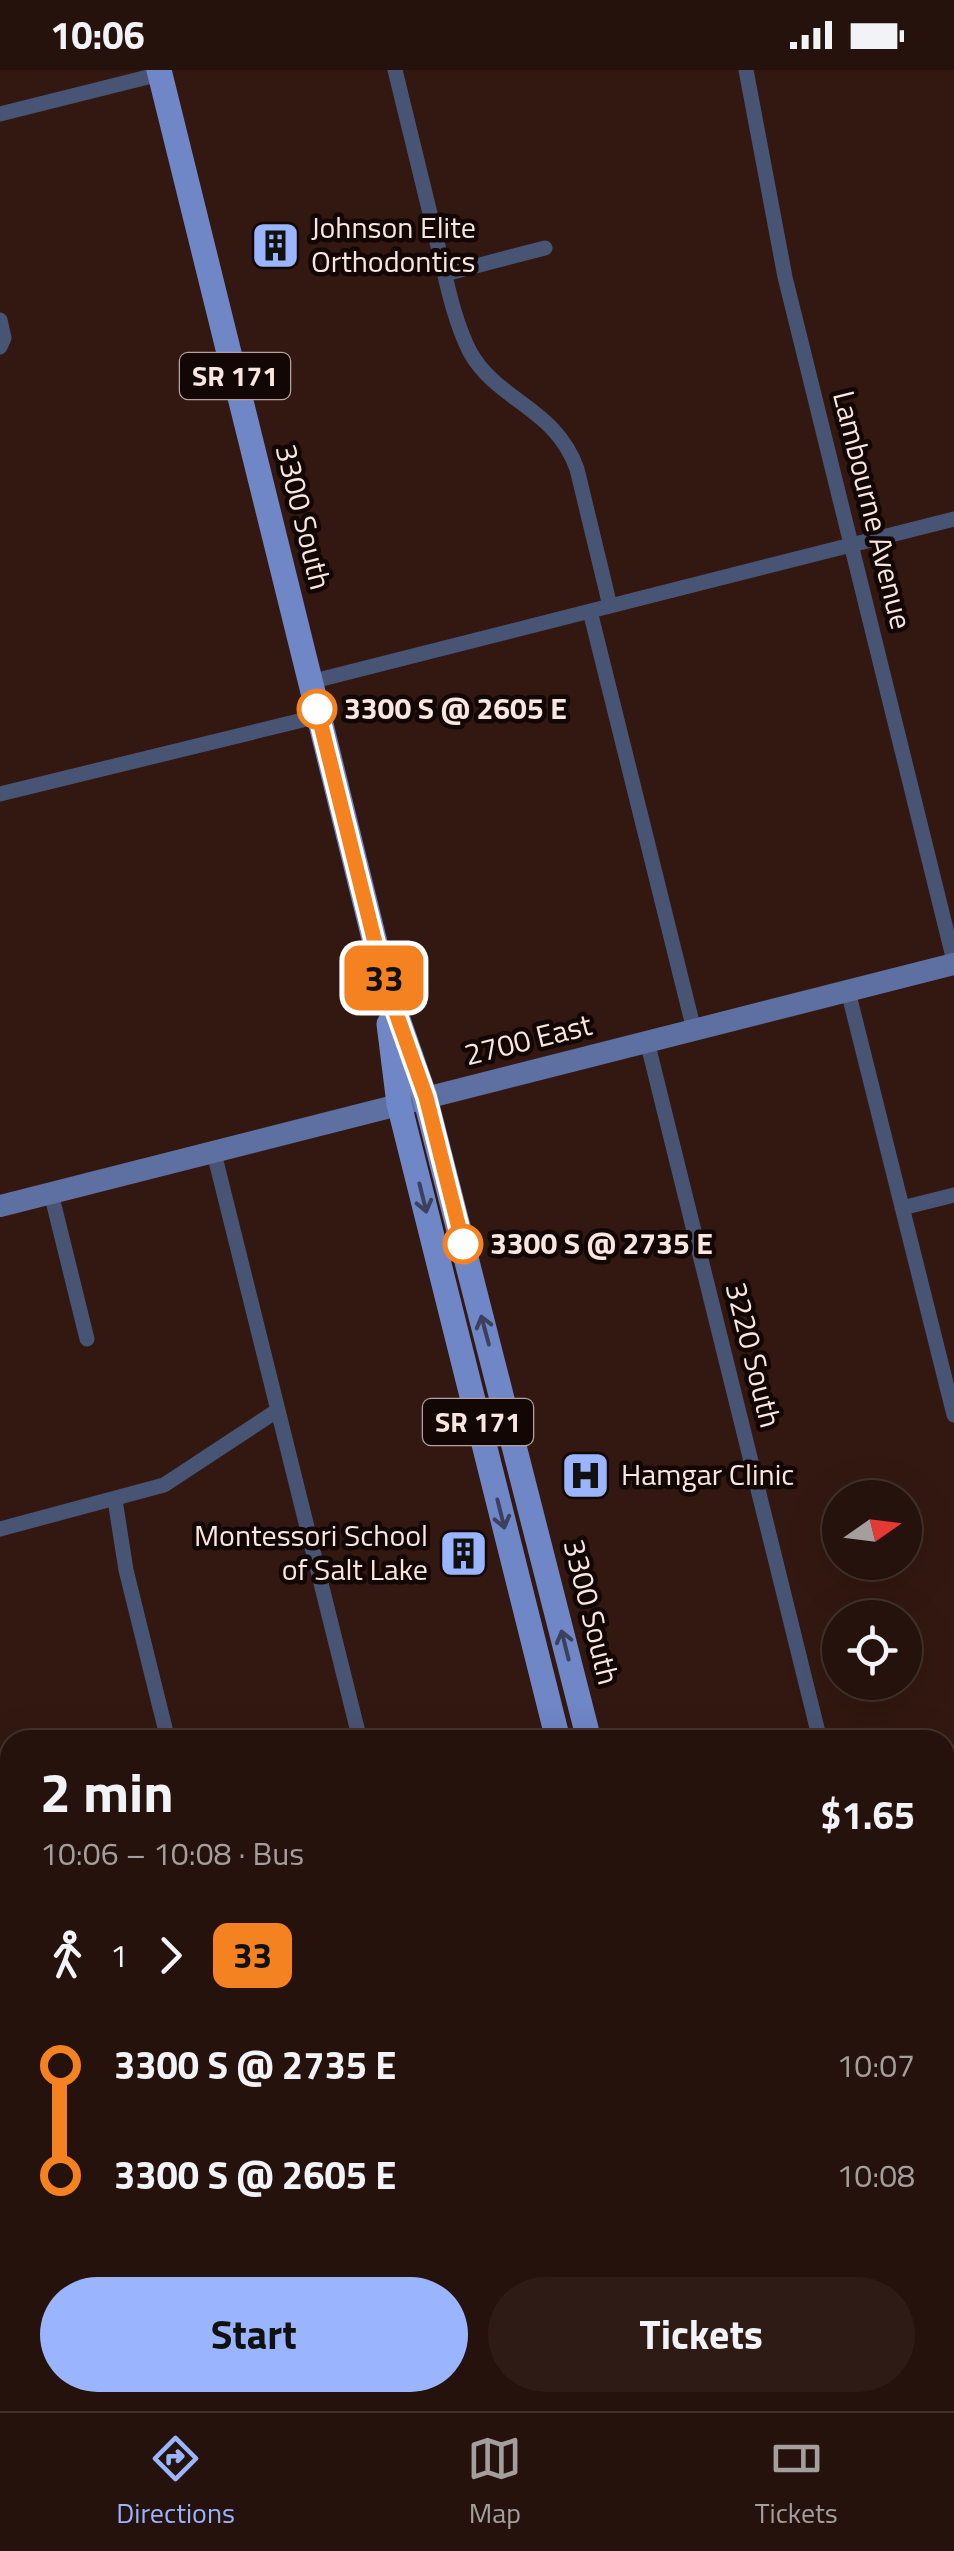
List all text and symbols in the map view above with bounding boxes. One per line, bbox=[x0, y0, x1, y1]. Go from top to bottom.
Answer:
text: 10:06 bbox=[50, 6, 145, 64]
place label: Johnson Elite Orthodontics bbox=[311, 204, 476, 284]
building icon: Johnson Elite Orthodontics bbox=[250, 219, 302, 271]
road number: SR 171 bbox=[180, 353, 290, 399]
street label: Lambourne Avenue bbox=[821, 386, 925, 634]
street label: 3300 South bbox=[264, 439, 344, 594]
place label: 3300 S @ 2605 E bbox=[344, 685, 567, 731]
marker: 3300 S @ 2605 E bbox=[298, 690, 336, 728]
line badge: 33 bbox=[339, 946, 429, 1010]
text: 33 bbox=[364, 951, 404, 1005]
street label: 2700 East bbox=[459, 1001, 597, 1077]
one-way arrow bbox=[414, 1182, 433, 1213]
place label: 3300 S @ 2735 E bbox=[490, 1220, 713, 1266]
marker: 3300 S @ 2735 E bbox=[444, 1225, 482, 1263]
street label: 3220 South bbox=[714, 1277, 794, 1432]
one-way arrow bbox=[475, 1315, 494, 1347]
road number: SR 171 bbox=[423, 1399, 533, 1445]
hospital icon: Hamgar Clinic bbox=[560, 1449, 612, 1501]
place label: Hamgar Clinic bbox=[621, 1451, 794, 1497]
north arrow bbox=[822, 1480, 922, 1580]
map controls bbox=[822, 1480, 922, 1700]
one-way arrow bbox=[493, 1497, 511, 1529]
place label: Montessori School of Salt Lake bbox=[194, 1512, 428, 1592]
building icon: Montessori School of Salt Lake bbox=[437, 1527, 489, 1579]
street label: 3300 South bbox=[552, 1534, 632, 1689]
button: locate bbox=[822, 1600, 922, 1700]
one-way arrow bbox=[555, 1630, 574, 1661]
text: 2 min bbox=[40, 1750, 174, 1833]
text: $1.65 bbox=[820, 1786, 915, 1844]
text: 10:06 – 10:08 · Bus bbox=[40, 1829, 304, 1877]
icon: walk bbox=[40, 1928, 95, 1983]
icon: forward bbox=[143, 1928, 198, 1983]
text: 33 bbox=[233, 1928, 272, 1982]
text: 1 bbox=[110, 1931, 128, 1979]
text: 3300 S @ 2735 E bbox=[114, 2036, 396, 2094]
text: 10:07 bbox=[836, 2041, 915, 2089]
text: 3300 S @ 2605 E bbox=[114, 2146, 396, 2204]
text: 10:08 bbox=[836, 2151, 915, 2199]
button: Start bbox=[40, 2277, 468, 2392]
button: Tickets bbox=[488, 2277, 915, 2392]
tab: Directions bbox=[116, 2431, 235, 2534]
tab: Map bbox=[467, 2431, 522, 2534]
tab: Tickets bbox=[755, 2431, 838, 2534]

